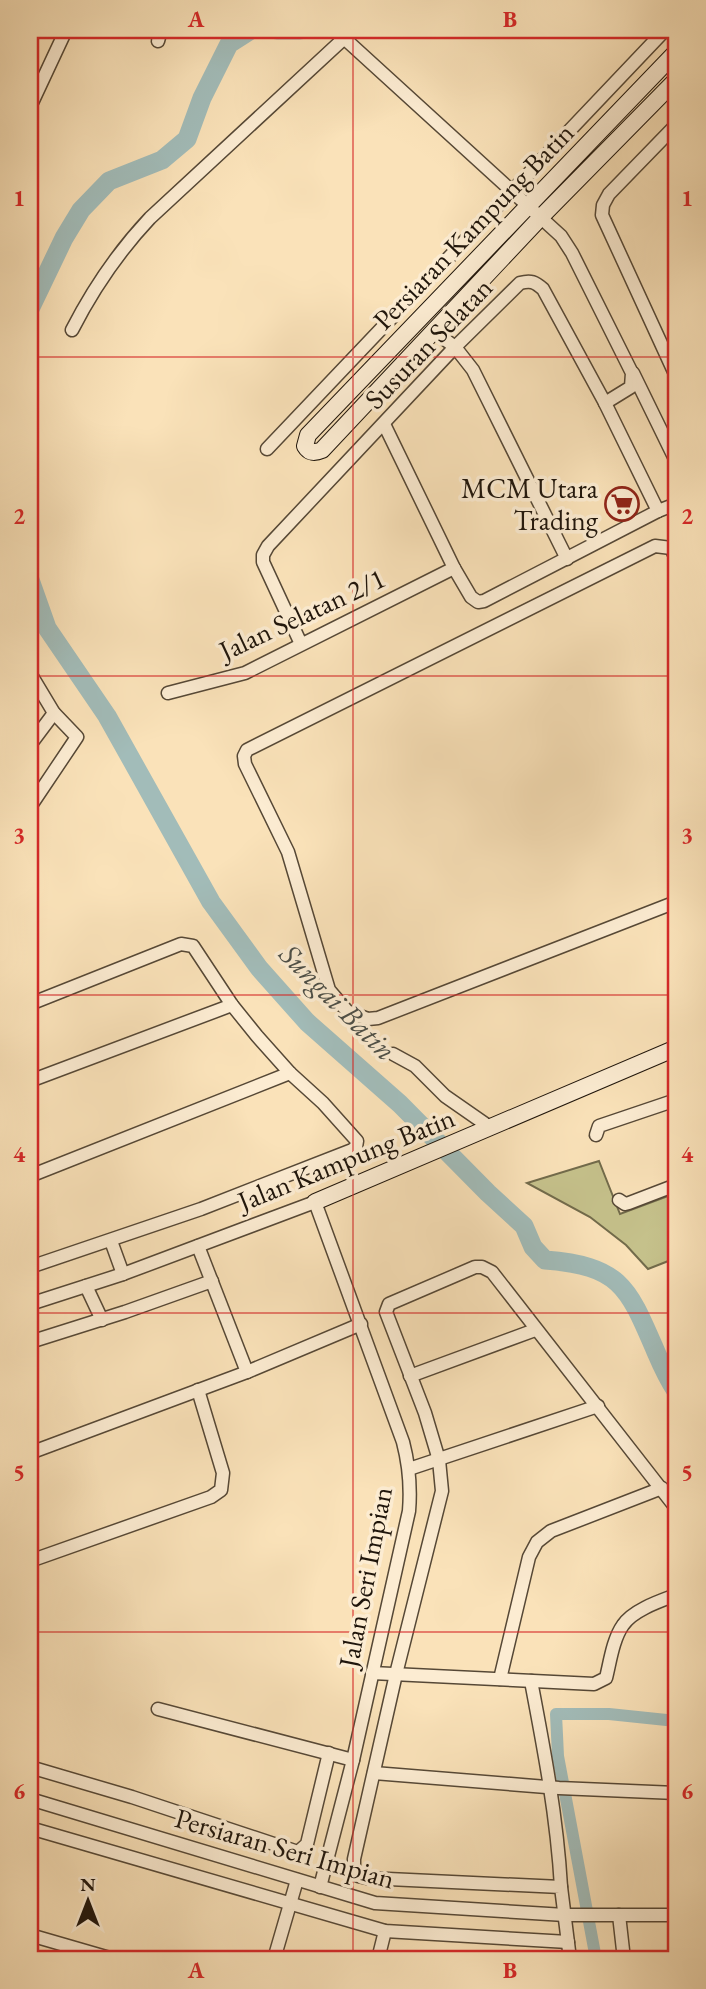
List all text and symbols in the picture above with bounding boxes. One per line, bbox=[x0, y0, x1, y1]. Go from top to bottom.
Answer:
text: A bbox=[187, 4, 205, 34]
text: B bbox=[503, 4, 517, 34]
street label: Persiaran Kampung Batin bbox=[365, 115, 581, 337]
text: 1 bbox=[13, 183, 25, 213]
text: 1 bbox=[681, 183, 693, 213]
street label: Susuran Selatan bbox=[356, 270, 500, 416]
place label: MCM Utara Trading bbox=[461, 470, 599, 538]
supermarket icon: MCM Utara Trading bbox=[603, 485, 641, 523]
text: 2 bbox=[13, 501, 25, 531]
text: 2 bbox=[681, 501, 693, 531]
street label: Jalan Selatan 2/1 bbox=[211, 560, 391, 669]
text: 3 bbox=[13, 820, 25, 850]
text: 3 bbox=[681, 820, 693, 850]
water label: Sungai Batin bbox=[271, 934, 405, 1069]
street label: Jalan Kampung Batin bbox=[230, 1099, 460, 1220]
text: 4 bbox=[13, 1139, 26, 1169]
text: 4 bbox=[681, 1139, 694, 1169]
text: 5 bbox=[13, 1457, 25, 1487]
text: 5 bbox=[681, 1457, 693, 1487]
street label: Jalan Seri Impian bbox=[329, 1483, 400, 1672]
text: 6 bbox=[13, 1776, 25, 1806]
text: 6 bbox=[681, 1776, 693, 1806]
street label: Persiaran Seri Impian bbox=[171, 1799, 399, 1897]
north arrow bbox=[52, 1867, 122, 1937]
text: N bbox=[80, 1872, 96, 1897]
text: A bbox=[187, 1955, 205, 1985]
text: B bbox=[503, 1955, 517, 1985]

